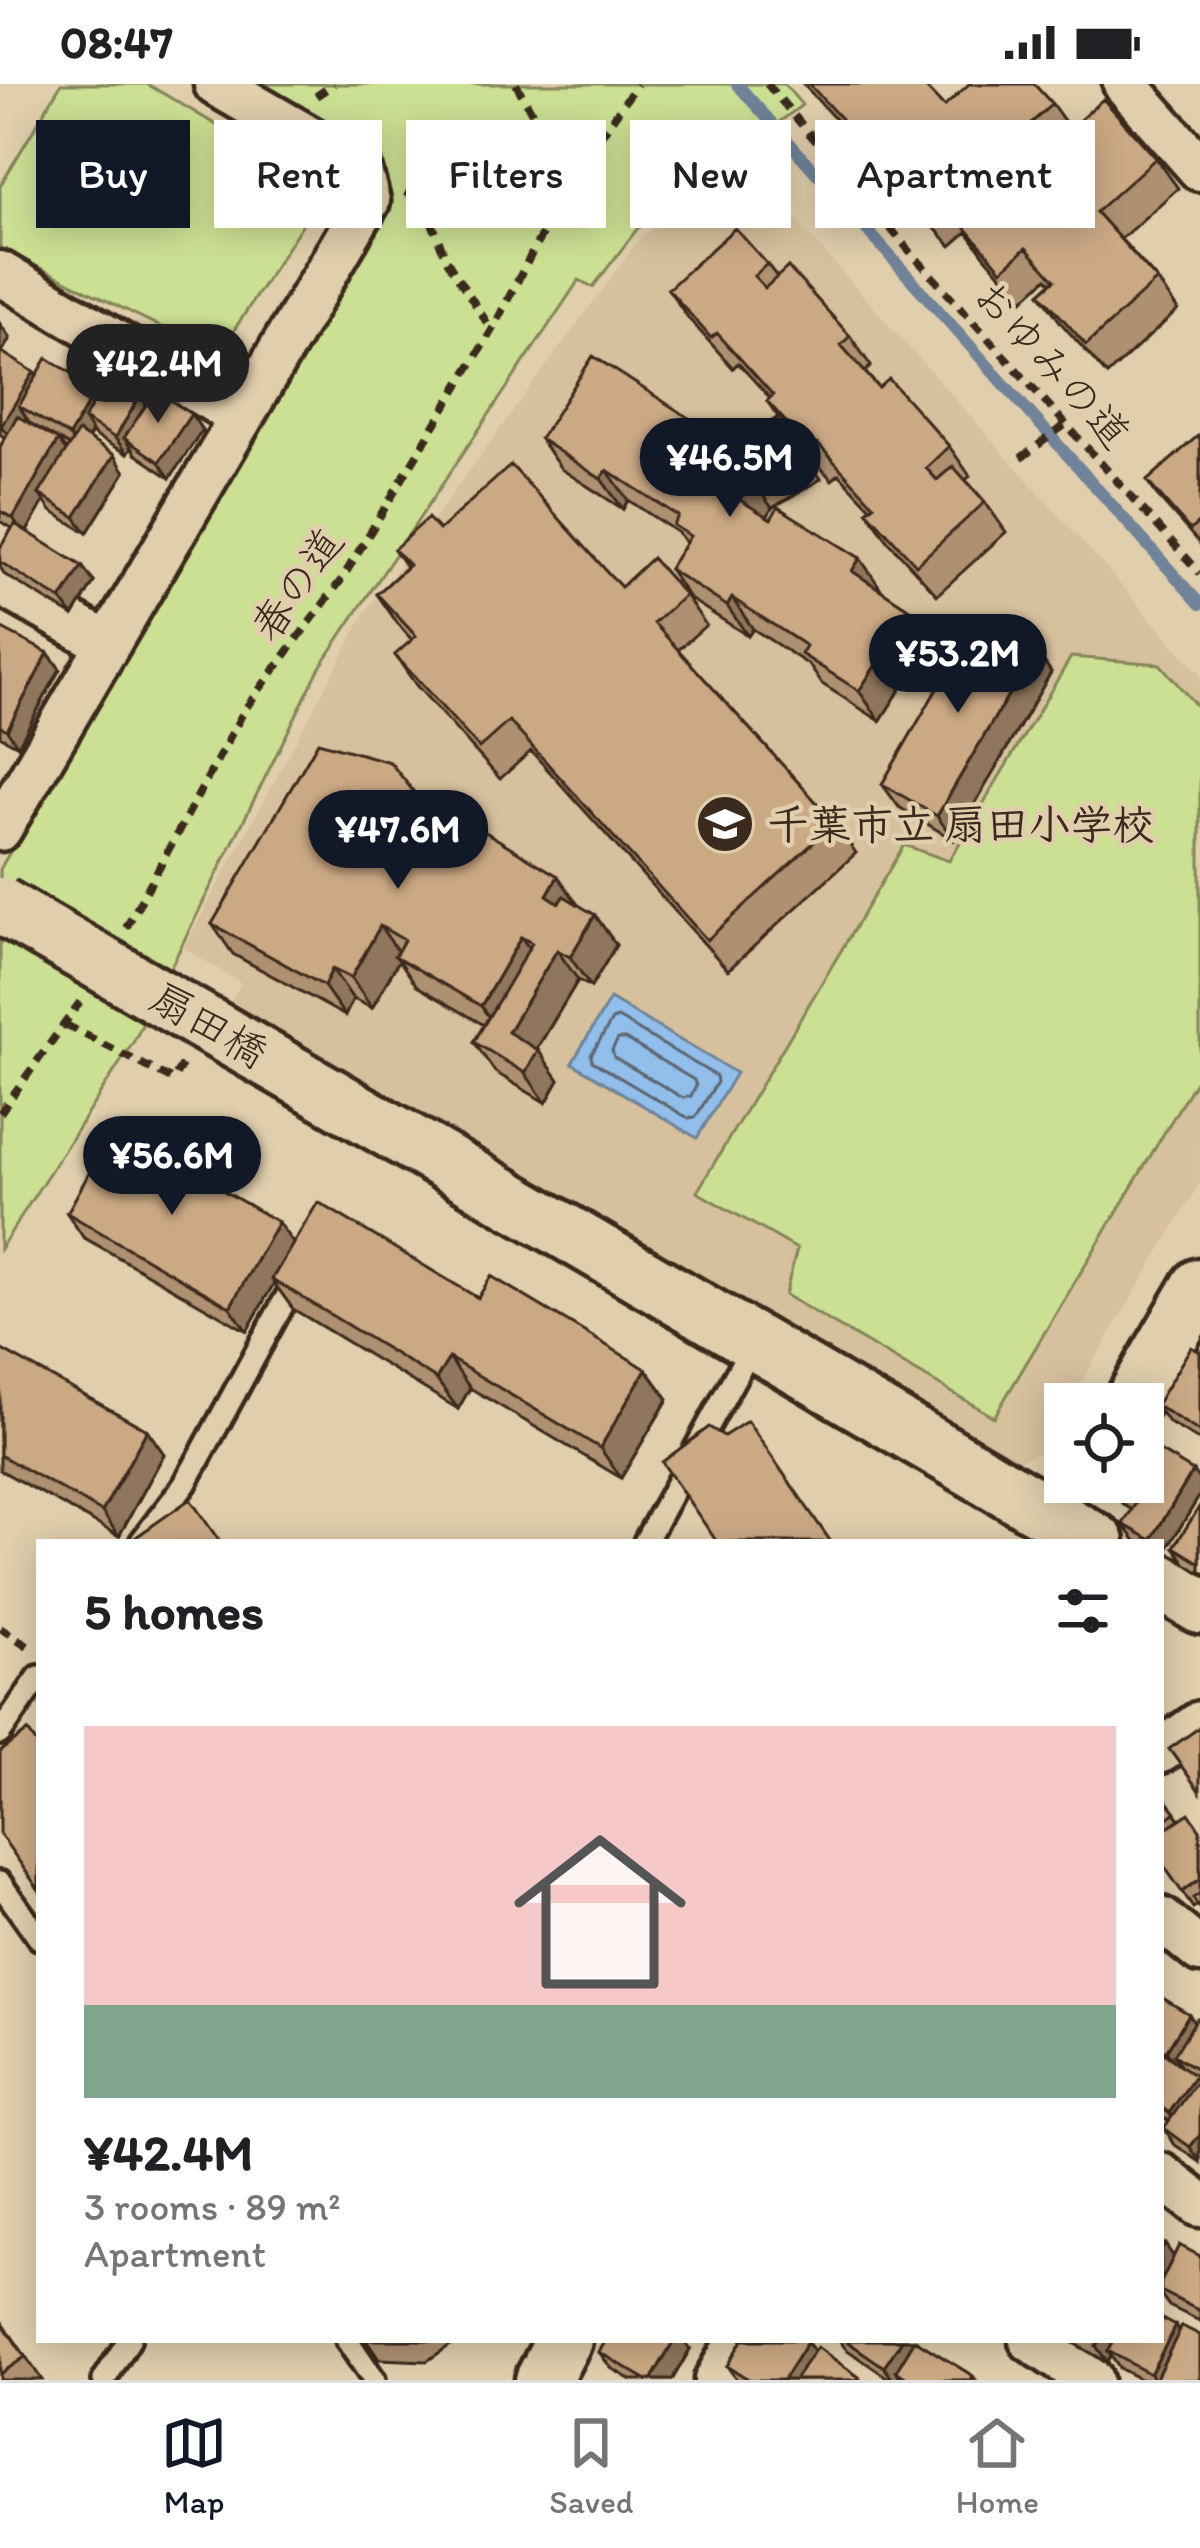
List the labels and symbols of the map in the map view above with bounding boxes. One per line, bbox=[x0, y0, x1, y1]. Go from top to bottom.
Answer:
street label: おゆみの道 bbox=[963, 269, 1141, 459]
pin: ¥42.4M bbox=[60, 324, 256, 426]
pin: ¥46.5M bbox=[632, 418, 828, 520]
street label: 春の道 bbox=[240, 518, 354, 650]
pin: ¥53.2M bbox=[860, 614, 1056, 716]
pin: ¥47.6M bbox=[300, 790, 496, 892]
school or university icon: 千葉市立 扇田小学校 bbox=[694, 793, 756, 855]
place label: 千葉市立 扇田小学校 bbox=[767, 799, 1154, 850]
street label: 扇田橋 bbox=[142, 971, 276, 1079]
pin: ¥56.6M bbox=[74, 1116, 270, 1218]

